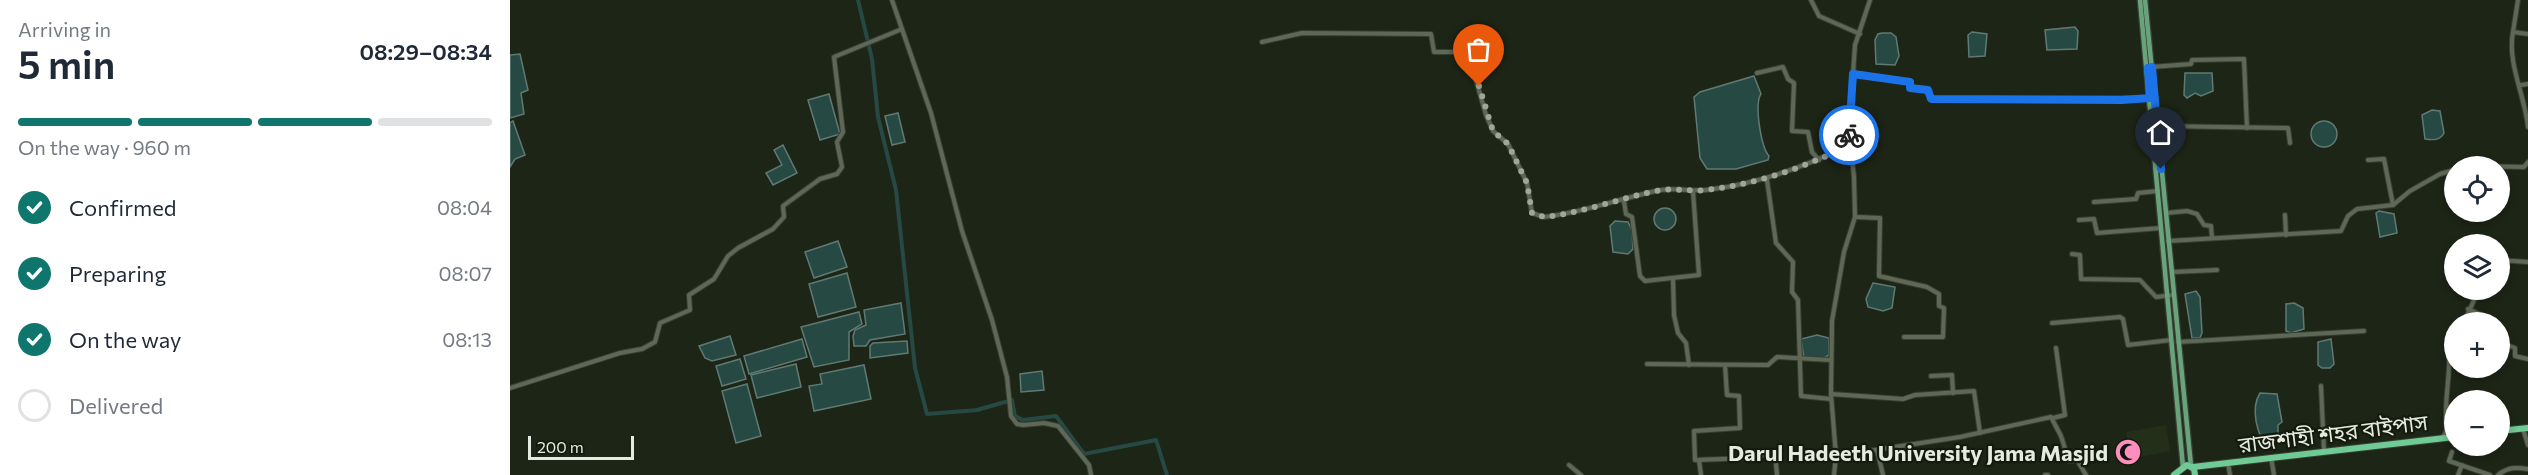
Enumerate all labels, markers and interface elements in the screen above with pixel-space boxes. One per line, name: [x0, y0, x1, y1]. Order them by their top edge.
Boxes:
text: Arriving in: [18, 17, 111, 41]
pin: [1453, 24, 1504, 86]
icon: bag: [1462, 33, 1495, 66]
text: 08:29–08:34: [359, 38, 492, 65]
text: 5 min: [18, 39, 115, 87]
courier: [1819, 105, 1879, 165]
pin: [2135, 107, 2186, 169]
icon: home: [2144, 116, 2177, 149]
icon: bike: [1833, 119, 1866, 152]
text: On the way · 960 m: [18, 135, 191, 159]
map controls: [2444, 156, 2510, 456]
button: locate: [2444, 156, 2510, 222]
icon: check: [18, 191, 51, 224]
text: Confirmed: [69, 194, 176, 221]
text: 08:04: [437, 195, 492, 219]
button: layers: [2444, 234, 2510, 300]
icon: check: [18, 257, 51, 290]
text: Preparing: [69, 260, 166, 287]
text: 08:07: [439, 261, 492, 285]
button: +: [2444, 312, 2510, 378]
icon: check: [18, 323, 51, 356]
text: On the way: [69, 326, 181, 353]
text: 08:13: [442, 327, 492, 351]
button: −: [2444, 390, 2510, 456]
text: Delivered: [69, 392, 163, 419]
street label: রাজশাহী শহর বাইপাস: [2236, 408, 2430, 458]
scale bar: [528, 433, 634, 460]
text: 200 m: [537, 437, 584, 456]
mosque icon: Darul Hadeeth University Jama Masjid: [2113, 437, 2143, 467]
place label: Darul Hadeeth University Jama Masjid: [1728, 439, 2108, 466]

